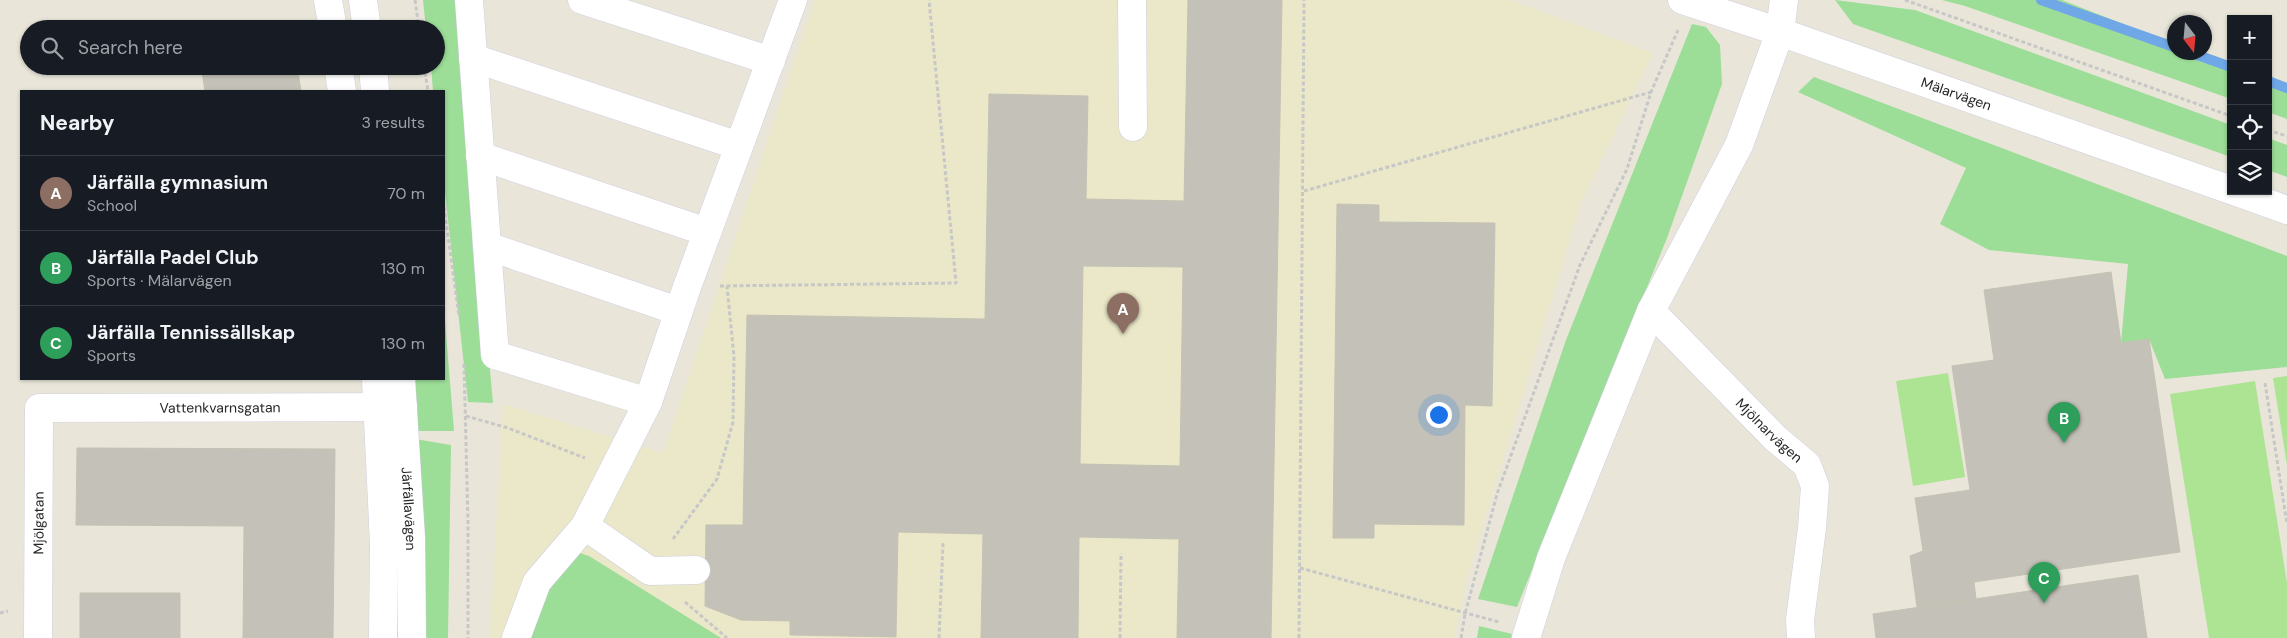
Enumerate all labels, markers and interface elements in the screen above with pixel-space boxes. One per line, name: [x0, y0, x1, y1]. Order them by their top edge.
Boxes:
north arrow: [2167, 15, 2212, 60]
map controls: [2227, 15, 2272, 195]
button: +: [2227, 15, 2272, 60]
search box: [20, 20, 445, 75]
icon: search: [38, 34, 66, 62]
text: Search here: [78, 35, 183, 60]
button: −: [2227, 60, 2272, 105]
street label: Mälarvägen: [1919, 73, 1994, 114]
button: locate: [2227, 105, 2272, 150]
text: Nearby: [40, 109, 114, 137]
text: 3 results: [362, 112, 425, 133]
button: layers: [2227, 150, 2272, 195]
text: Järfälla gymnasium: [87, 170, 268, 195]
text: A: [50, 183, 62, 204]
text: 70 m: [387, 183, 425, 204]
text: School: [87, 195, 137, 216]
text: Järfälla Padel Club: [87, 245, 259, 270]
text: B: [51, 258, 61, 279]
text: 130 m: [381, 258, 425, 279]
text: Sports · Mälarvägen: [87, 270, 232, 291]
pin: A: [1107, 293, 1139, 334]
text: Järfälla Tennissällskap: [87, 320, 295, 345]
text: C: [50, 333, 62, 354]
text: 130 m: [381, 333, 425, 354]
text: Sports: [87, 345, 136, 366]
street label: Mjölnarvägen: [1732, 394, 1806, 466]
street label: Vattenkvarnsgatan: [159, 398, 281, 417]
your location: [1426, 402, 1452, 428]
pin: B: [2048, 402, 2080, 443]
street label: Järfällavägen: [398, 466, 420, 551]
street label: Mjölgatan: [29, 491, 48, 555]
pin: C: [2028, 562, 2060, 603]

